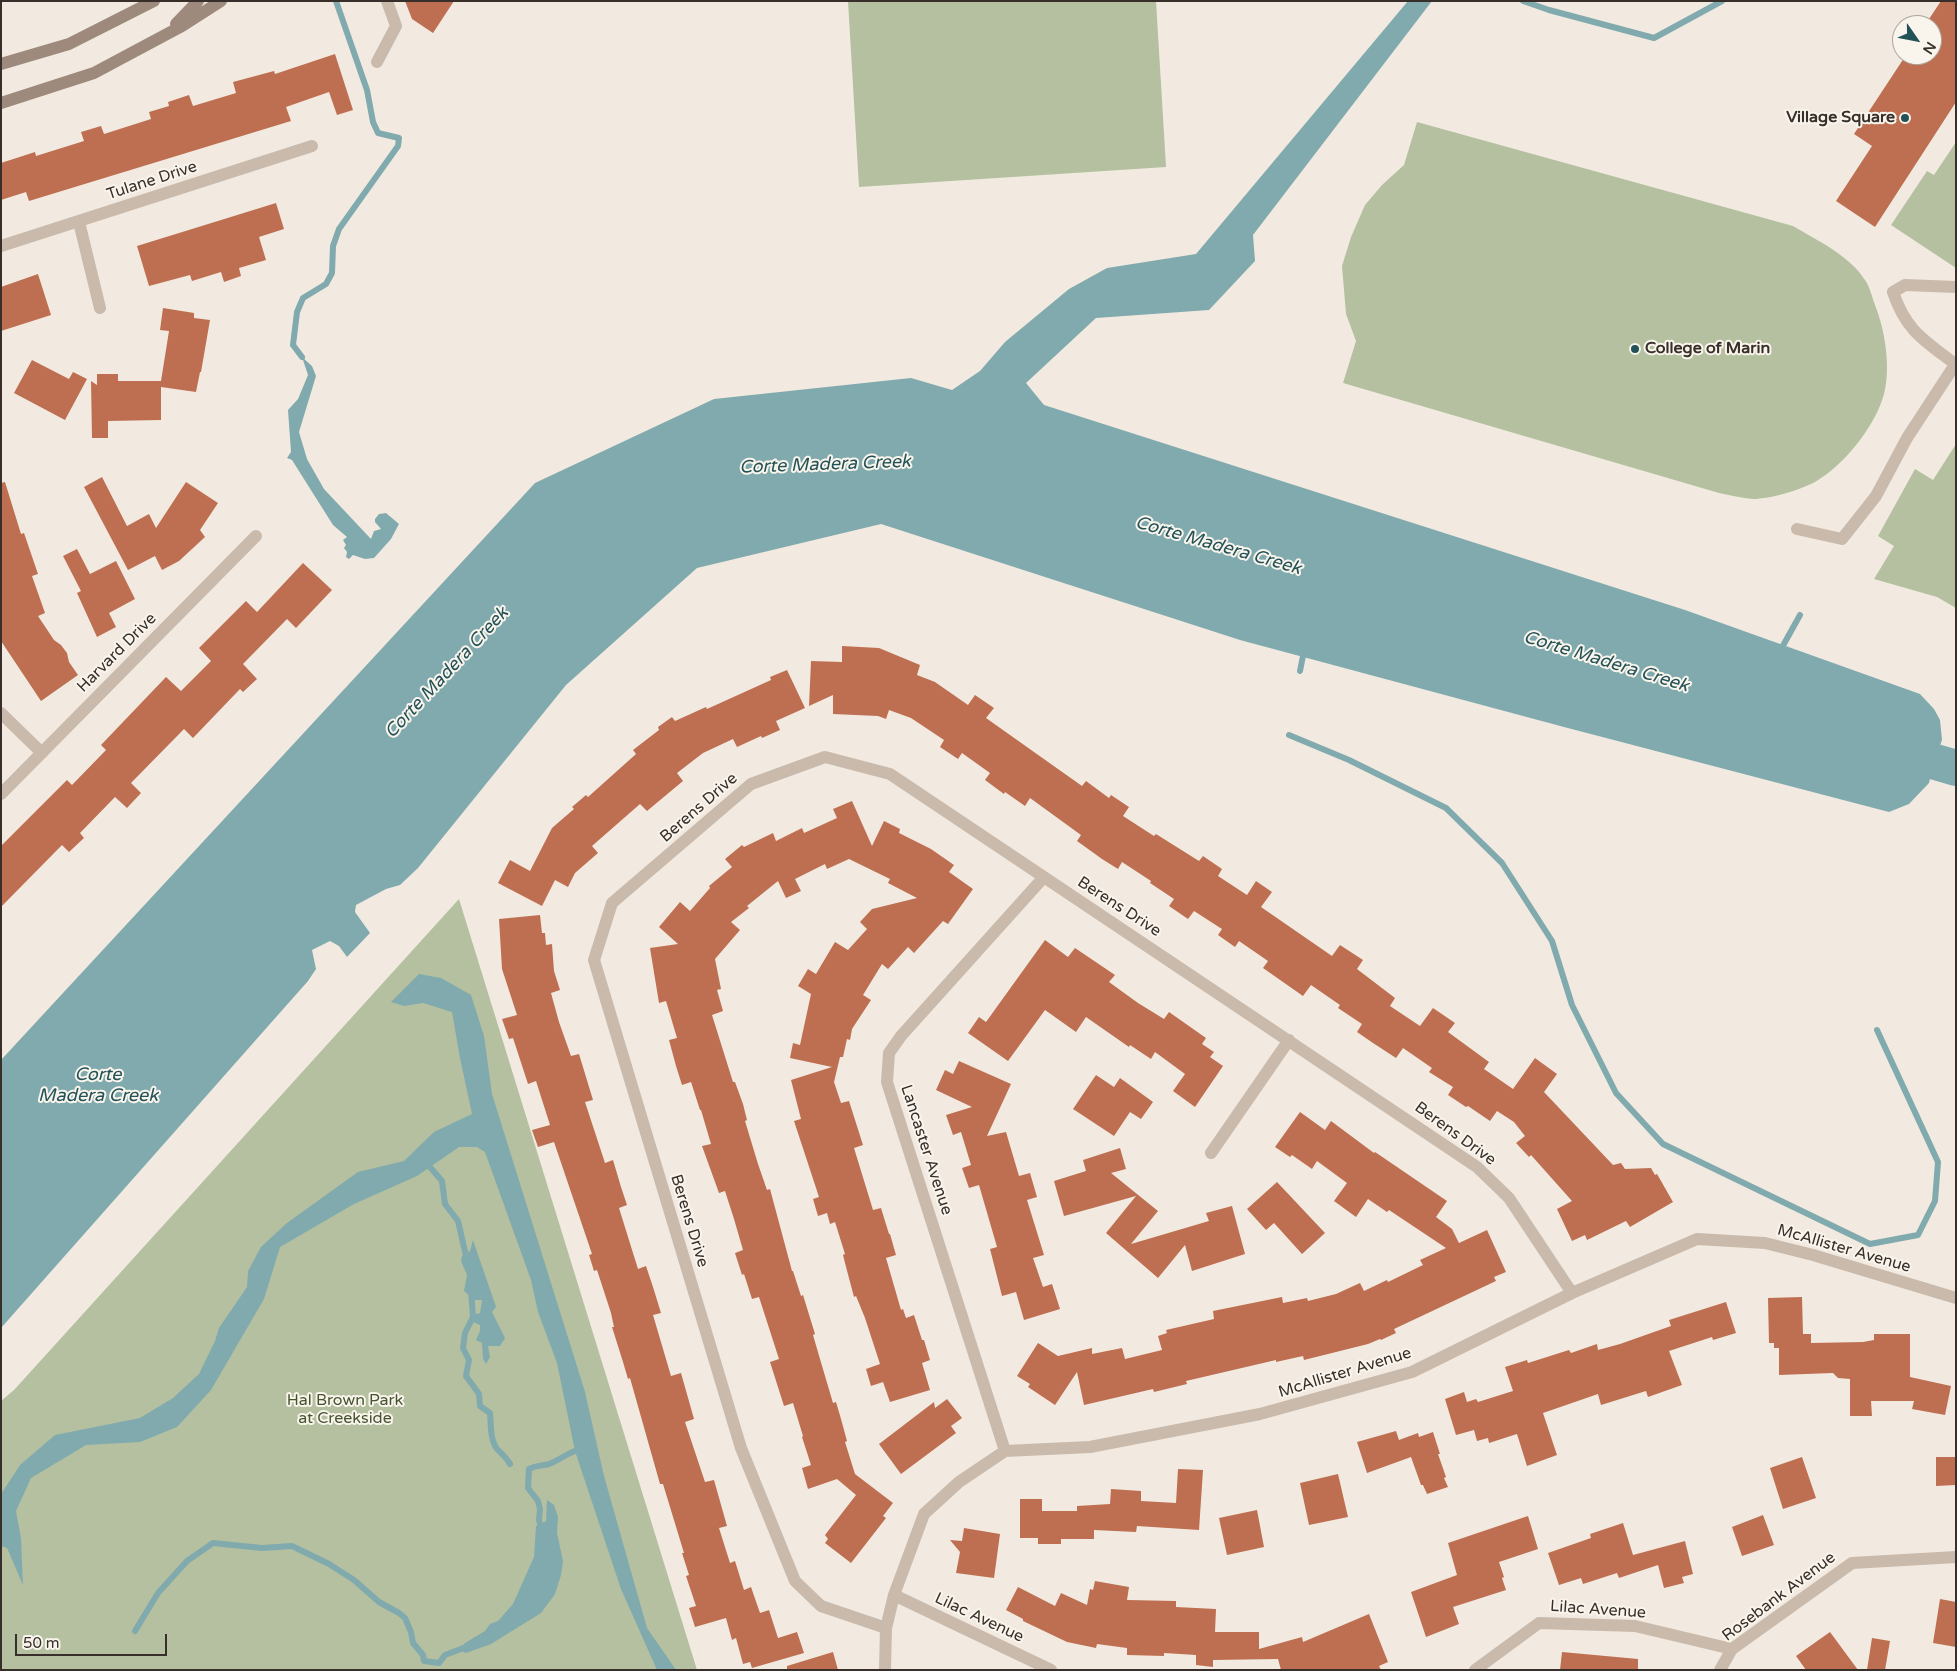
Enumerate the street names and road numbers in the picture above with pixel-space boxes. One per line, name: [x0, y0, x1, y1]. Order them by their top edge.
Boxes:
street label: Tulane Drive: [104, 157, 200, 205]
street label: Harvard Drive: [73, 609, 161, 697]
street label: Berens Drive: [656, 769, 742, 847]
street label: Berens Drive: [1074, 873, 1164, 941]
street label: Lancaster Avenue: [896, 1083, 956, 1217]
street label: Berens Drive: [1411, 1098, 1499, 1170]
street label: Berens Drive: [666, 1172, 712, 1270]
street label: McAllister Avenue: [1775, 1221, 1913, 1277]
street label: McAllister Avenue: [1276, 1344, 1414, 1402]
street label: Rosebank Avenue: [1719, 1548, 1839, 1646]
street label: Lilac Avenue: [931, 1589, 1027, 1647]
street label: Lilac Avenue: [1549, 1597, 1647, 1623]

